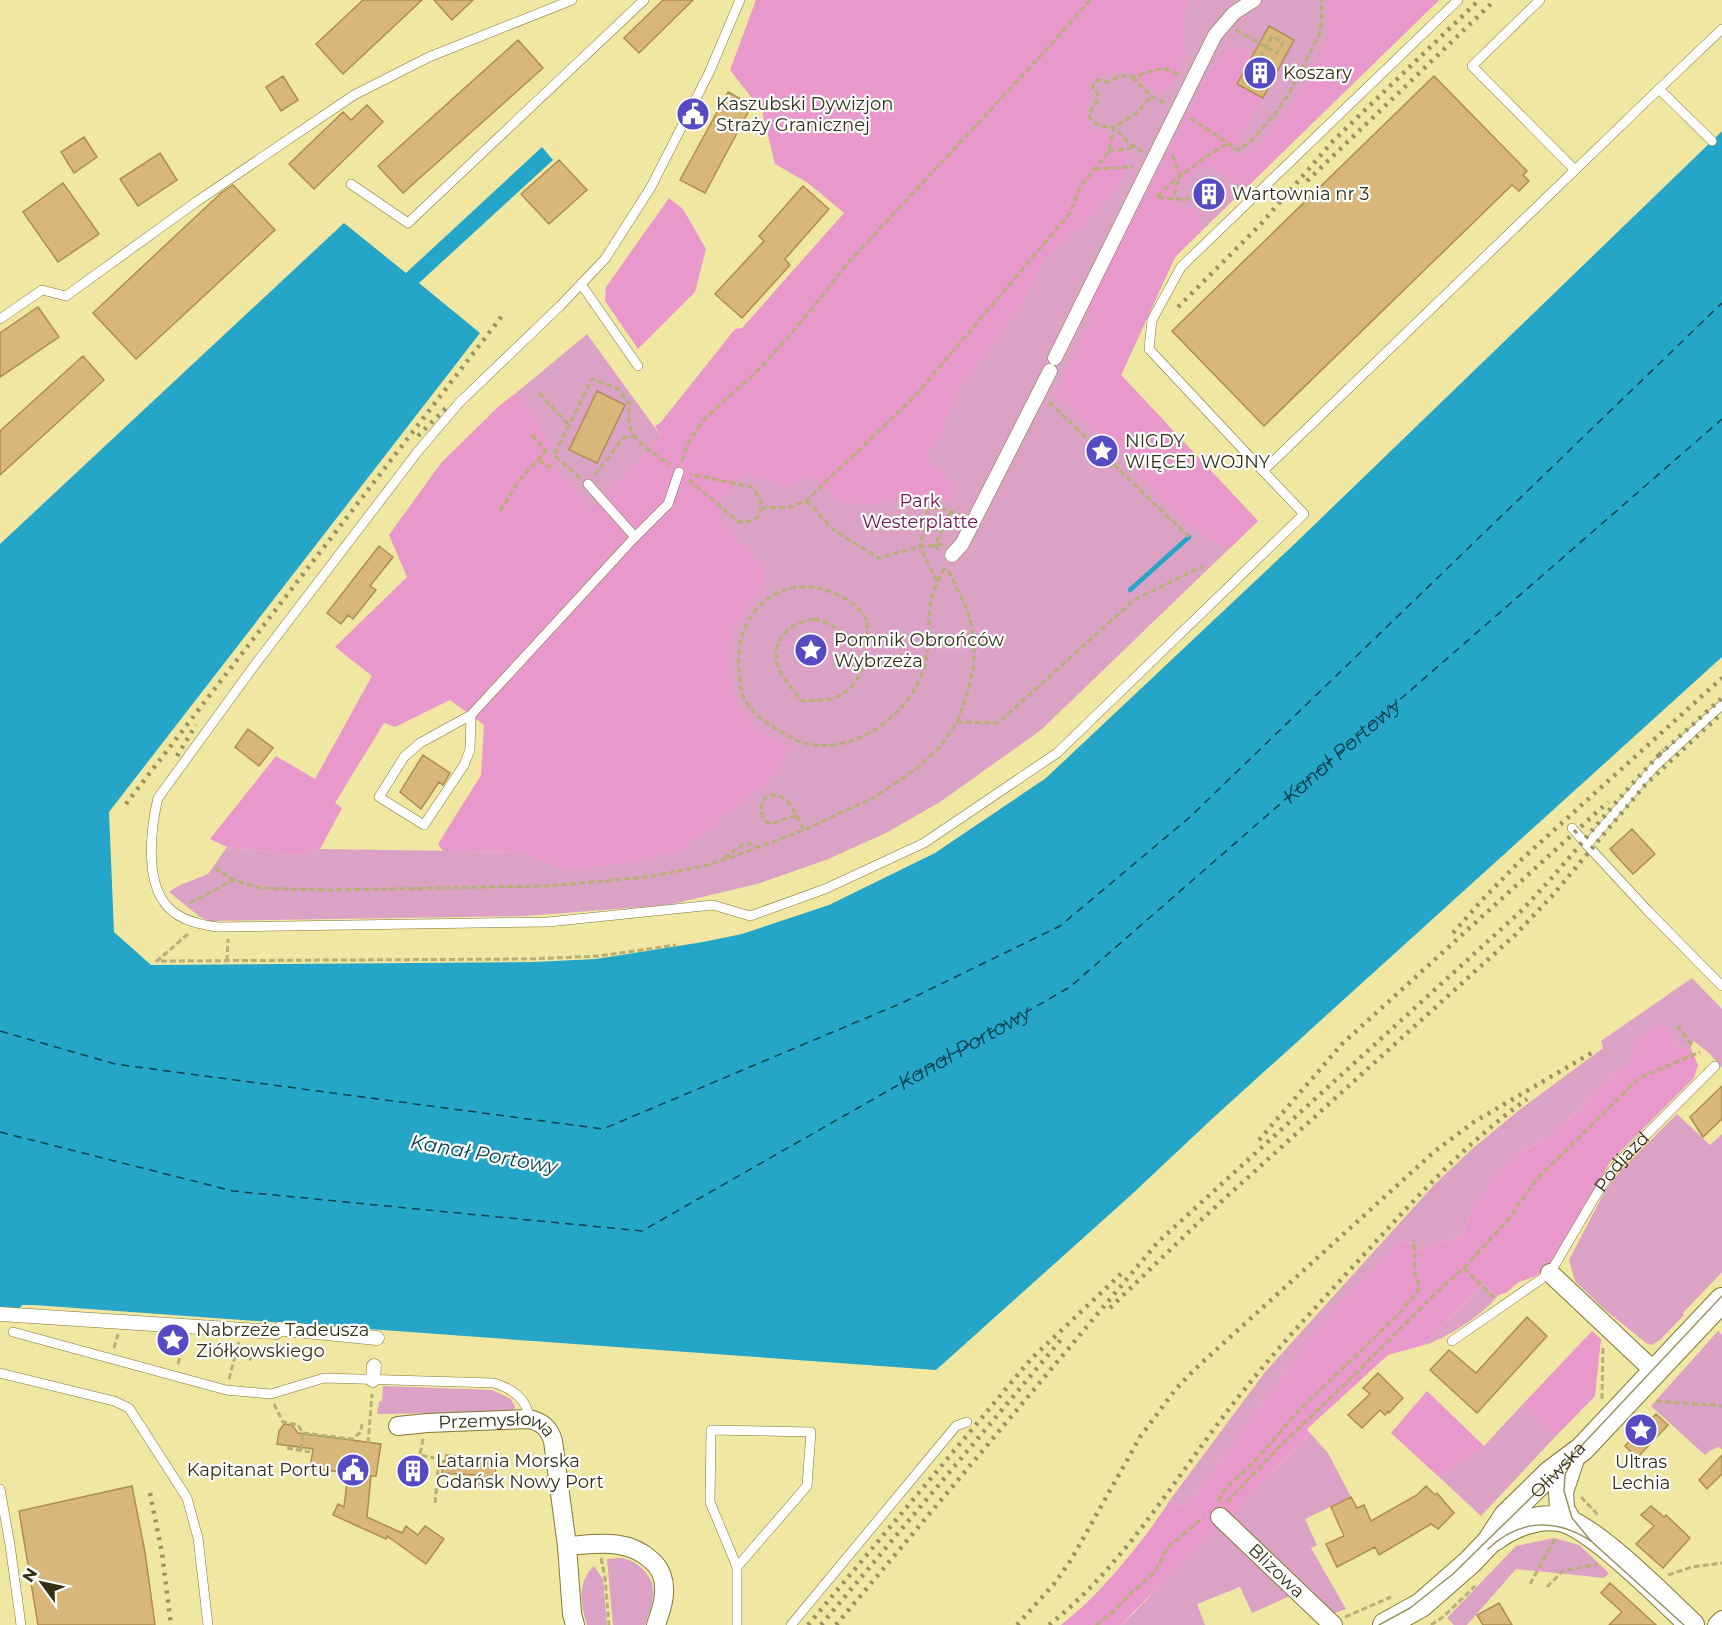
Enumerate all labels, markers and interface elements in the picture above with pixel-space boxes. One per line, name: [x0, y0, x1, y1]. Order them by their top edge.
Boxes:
building icon: Koszary: [1242, 55, 1278, 91]
place label: Koszary: [1283, 62, 1352, 84]
place label: Kaszubski Dywizjon Straży Granicznej: [716, 93, 893, 136]
public building icon: Kaszubski Dywizjon Straży Granicznej: [675, 96, 711, 132]
building icon: Wartownia nr 3: [1191, 176, 1227, 212]
place label: Wartownia nr 3: [1232, 183, 1370, 205]
place label: NIGDY WIĘCEJ WOJNY: [1125, 430, 1271, 473]
place icon: NIGDY WIĘCEJ WOJNY: [1084, 433, 1120, 469]
park label: Park Westerplatte: [862, 490, 978, 533]
place label: Pomnik Obrońców Wybrzeża: [834, 629, 1004, 672]
place icon: Pomnik Obrońców Wybrzeża: [793, 632, 829, 668]
water label: Kanał Portowy: [1277, 692, 1406, 808]
water label: Kanał Portowy: [893, 1000, 1036, 1095]
street label: Podjazd: [1590, 1127, 1654, 1196]
water label: Kanał Portowy: [409, 1129, 561, 1179]
place label: Nabrzeże Tadeusza Ziółkowskiego: [196, 1319, 369, 1362]
place icon: Nabrzeże Tadeusza Ziółkowskiego: [155, 1322, 191, 1358]
street label: Przemysłowa: [438, 1408, 560, 1441]
place icon: Ultras Lechia: [1623, 1412, 1659, 1448]
street label: Oliwska: [1526, 1437, 1591, 1503]
place label: Latarnia Morska Gdańsk Nowy Port: [436, 1450, 604, 1493]
place label: Ultras Lechia: [1612, 1451, 1670, 1494]
public building icon: Kapitanat Portu: [335, 1452, 371, 1488]
building icon: Latarnia Morska Gdańsk Nowy Port: [395, 1453, 431, 1489]
place label: Kapitanat Portu: [187, 1459, 330, 1481]
street label: Blizowa: [1244, 1539, 1309, 1603]
north arrow: [12, 1553, 72, 1613]
text: N: [18, 1565, 41, 1586]

